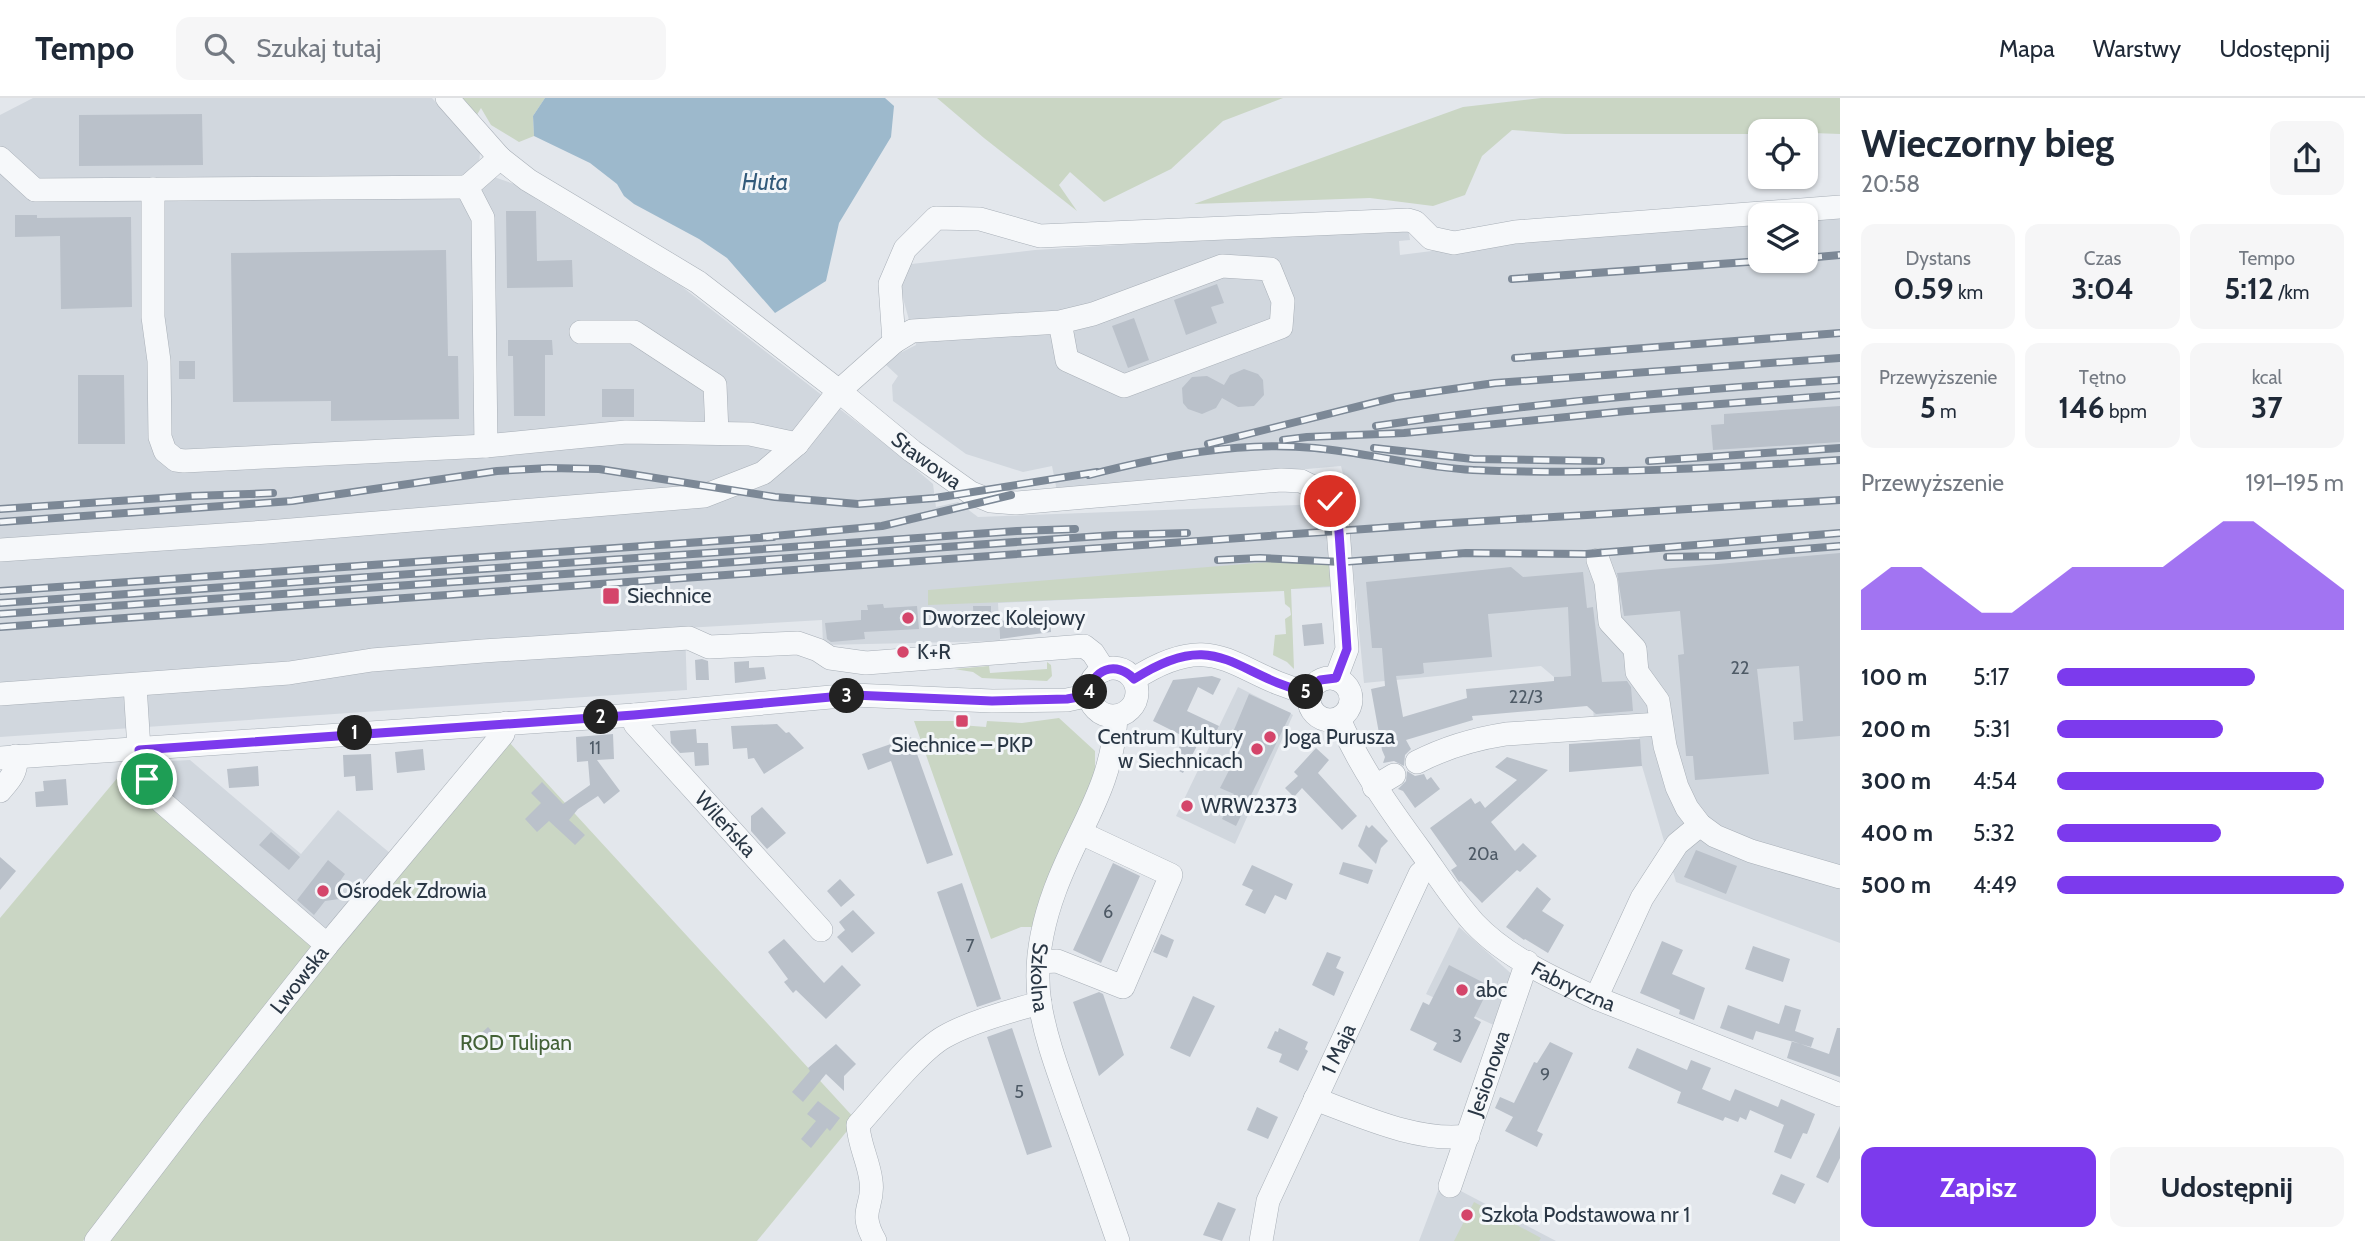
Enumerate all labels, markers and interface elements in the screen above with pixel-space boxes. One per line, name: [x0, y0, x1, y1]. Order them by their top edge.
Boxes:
search box: [176, 17, 666, 80]
text: Tempo: [35, 28, 134, 68]
icon: search: [200, 29, 238, 67]
text: Szukaj tutaj: [256, 32, 381, 64]
text: Mapa: [1999, 34, 2055, 63]
text: Warstwy: [2093, 34, 2181, 63]
text: Udostępnij: [2219, 34, 2330, 63]
map controls: [1748, 119, 1818, 273]
button: locate: [1748, 119, 1818, 189]
text: Wieczorny bieg: [1861, 120, 2114, 167]
button: share: [2270, 121, 2344, 195]
water label: Huta: [742, 168, 788, 196]
text: 20:58: [1861, 170, 1920, 198]
button: layers: [1748, 203, 1818, 273]
text: Dystans: [1906, 247, 1971, 270]
text: Czas: [2084, 247, 2121, 270]
text: Tempo: [2239, 247, 2295, 270]
text: 0.59: [1893, 270, 1954, 307]
text: 3:04: [2071, 270, 2134, 307]
text: 5:12: [2224, 270, 2274, 307]
text: km: [1954, 281, 1983, 304]
text: /km: [2274, 281, 2309, 304]
text: Przewyższenie: [1879, 366, 1997, 389]
text: Tętno: [2079, 366, 2126, 389]
text: kcal: [2252, 366, 2282, 389]
text: 5: [1920, 389, 1936, 426]
text: 146: [2058, 389, 2105, 426]
text: 37: [2251, 389, 2283, 426]
text: m: [1936, 400, 1957, 423]
text: bpm: [2105, 400, 2147, 423]
street label: Stawowa: [887, 426, 967, 494]
text: Przewyższenie: [1861, 469, 2004, 497]
text: 191–195 m: [2245, 469, 2344, 497]
pin: [1300, 471, 1360, 531]
icon: check: [1311, 482, 1349, 520]
place label: Siechnice: [627, 583, 712, 608]
marker: Siechnice: [601, 586, 621, 606]
place label: Dworzec Kolejowy: [922, 605, 1086, 631]
marker: Dworzec Kolejowy: [900, 610, 916, 626]
place label: K+R: [917, 639, 951, 664]
marker: K+R: [895, 644, 911, 660]
house number: 22: [1731, 657, 1749, 679]
text: 100 m: [1861, 663, 1927, 691]
text: 5:17: [1973, 663, 2009, 691]
pin: 4: [1072, 674, 1108, 710]
pin: 5: [1288, 674, 1324, 710]
pin: 3: [830, 678, 864, 714]
text: 4: [1084, 680, 1095, 703]
text: 5: [1300, 680, 1311, 703]
text: 3: [841, 684, 852, 707]
house number: 22/3: [1509, 686, 1543, 708]
pin: 2: [584, 700, 618, 734]
text: 2: [595, 705, 606, 728]
marker: Siechnice – PKP: [954, 713, 970, 729]
text: 200 m: [1861, 715, 1931, 743]
text: 5:31: [1973, 715, 2010, 743]
pin: 1: [338, 716, 372, 750]
text: 1: [351, 721, 358, 744]
place label: Centrum Kultury w Siechnicach: [1098, 724, 1243, 773]
place label: Joga Purusza: [1283, 724, 1395, 749]
marker: Joga Purusza: [1262, 729, 1278, 745]
place label: Siechnice – PKP: [891, 732, 1033, 757]
house number: 11: [589, 737, 601, 759]
marker: Centrum Kultury w Siechnicach: [1249, 741, 1265, 757]
pin: [117, 749, 177, 809]
icon: arrive: [128, 760, 166, 798]
text: 300 m: [1861, 767, 1931, 795]
text: 4:54: [1973, 767, 2017, 795]
street label: Wileńska: [690, 786, 762, 862]
place label: WRW2373: [1201, 793, 1298, 818]
marker: WRW2373: [1179, 798, 1195, 814]
text: 400 m: [1861, 819, 1933, 847]
text: 5:32: [1973, 819, 2015, 847]
house number: 20a: [1468, 843, 1499, 865]
text: 500 m: [1861, 871, 1931, 899]
text: 4:49: [1973, 871, 2017, 899]
place label: Ośrodek Zdrowia: [337, 878, 486, 903]
marker: Ośrodek Zdrowia: [315, 883, 331, 899]
house number: 6: [1103, 901, 1113, 923]
house number: 7: [965, 935, 975, 957]
street label: Lwowska: [265, 941, 333, 1019]
street label: Szkolna: [1026, 941, 1054, 1014]
street label: Fabryczna: [1527, 956, 1619, 1016]
place label: abc: [1476, 977, 1507, 1002]
marker: abc: [1454, 982, 1470, 998]
street label: 1 Maja: [1316, 1020, 1361, 1078]
house number: 3: [1452, 1025, 1462, 1047]
street label: Jesionowa: [1462, 1027, 1514, 1120]
park label: ROD Tulipan: [460, 1030, 572, 1055]
house number: 9: [1540, 1064, 1550, 1086]
house number: 5: [1014, 1081, 1024, 1103]
button: Zapisz: [1861, 1147, 2096, 1227]
button: Udostępnij: [2110, 1147, 2344, 1227]
place label: Szkoła Podstawowa nr 1: [1481, 1202, 1690, 1227]
marker: Szkoła Podstawowa nr 1: [1459, 1207, 1475, 1223]

